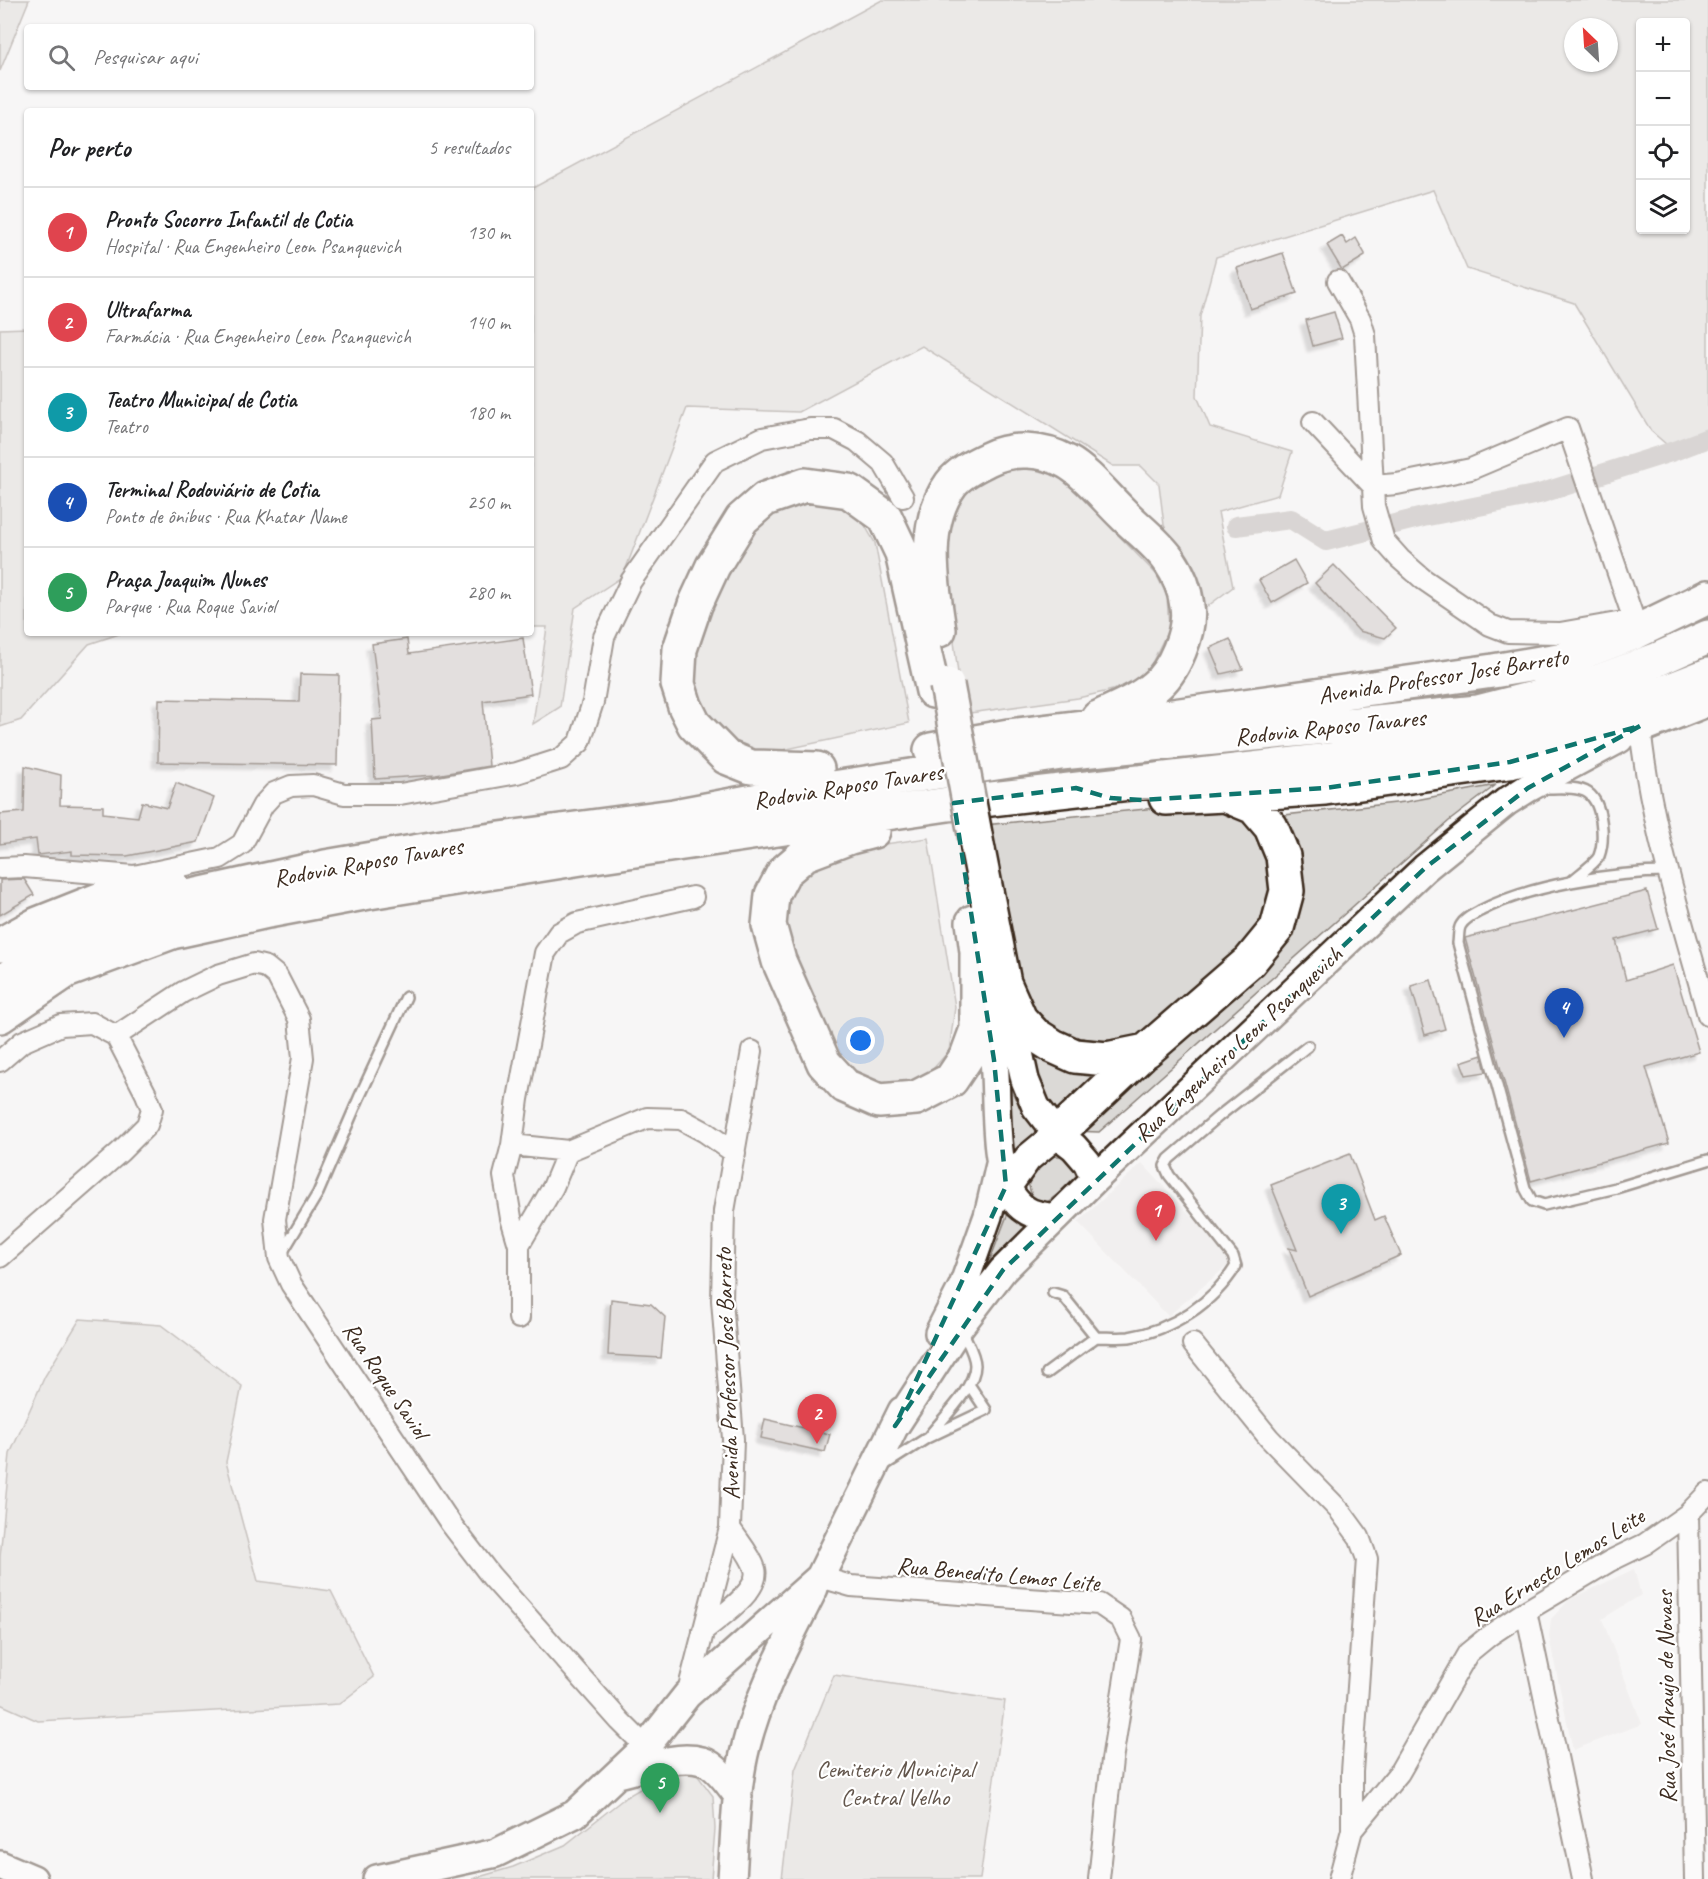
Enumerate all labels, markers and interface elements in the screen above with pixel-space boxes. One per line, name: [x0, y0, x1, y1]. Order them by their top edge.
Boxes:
north arrow: [1564, 18, 1618, 72]
map controls: [1636, 18, 1690, 234]
button: +: [1636, 18, 1690, 72]
search box: [24, 24, 534, 90]
icon: search: [45, 41, 78, 74]
text: Pesquisar aqui: [93, 43, 198, 71]
button: −: [1636, 72, 1690, 126]
button: locate: [1636, 126, 1690, 180]
text: Por perto: [48, 131, 130, 164]
text: 5 resultados: [428, 135, 510, 160]
button: layers: [1636, 180, 1690, 234]
text: Pronto Socorro Infantil de Cotia: [105, 206, 352, 234]
text: 1: [63, 220, 72, 245]
text: 130 m: [467, 220, 510, 245]
text: Hospital · Rua Engenheiro Leon Psanquevich: [105, 234, 401, 259]
text: Ultrafarma: [105, 296, 190, 324]
text: 2: [63, 310, 72, 335]
text: 140 m: [467, 310, 510, 335]
text: Farmácia · Rua Engenheiro Leon Psanquevich: [105, 324, 411, 349]
text: Teatro Municipal de Cotia: [105, 386, 297, 414]
text: 3: [63, 400, 72, 425]
text: 180 m: [467, 400, 510, 425]
text: Teatro: [105, 414, 148, 439]
text: Terminal Rodoviário de Cotia: [105, 476, 319, 504]
text: 4: [63, 490, 72, 515]
text: 250 m: [467, 490, 510, 515]
text: Ponto de ônibus · Rua Khatar Name: [105, 504, 346, 529]
text: Praça Joaquim Nunes: [105, 566, 266, 594]
text: 5: [63, 580, 72, 605]
text: 280 m: [467, 580, 510, 605]
text: Parque · Rua Roque Saviol: [105, 594, 276, 619]
street label: Avenida Professor José Barreto: [1316, 641, 1571, 711]
street label: Rodovia Raposo Tavares: [1233, 702, 1429, 752]
street label: Rodovia Raposo Tavares: [751, 756, 948, 816]
street label: Rodovia Raposo Tavares: [271, 830, 467, 893]
street label: Rua Engenheiro Leon Psanquevich: [1128, 939, 1349, 1148]
pin: 4: [1544, 988, 1584, 1038]
your location: [846, 1026, 875, 1055]
pin: 3: [1322, 1184, 1360, 1234]
pin: 1: [1136, 1192, 1176, 1241]
street label: Avenida Professor José Barreto: [708, 1246, 746, 1501]
street label: Rua Roque Saviol: [336, 1316, 438, 1447]
pin: 2: [798, 1394, 836, 1444]
street label: Rua Ernesto Lemos Leite: [1464, 1500, 1652, 1633]
street label: Rua Benedito Lemos Leite: [895, 1550, 1103, 1598]
street label: Rua José Araujo de Novaes: [1649, 1589, 1683, 1804]
park label: Cemiterio Municipal Central Velho: [816, 1754, 978, 1812]
pin: 5: [640, 1764, 680, 1813]

